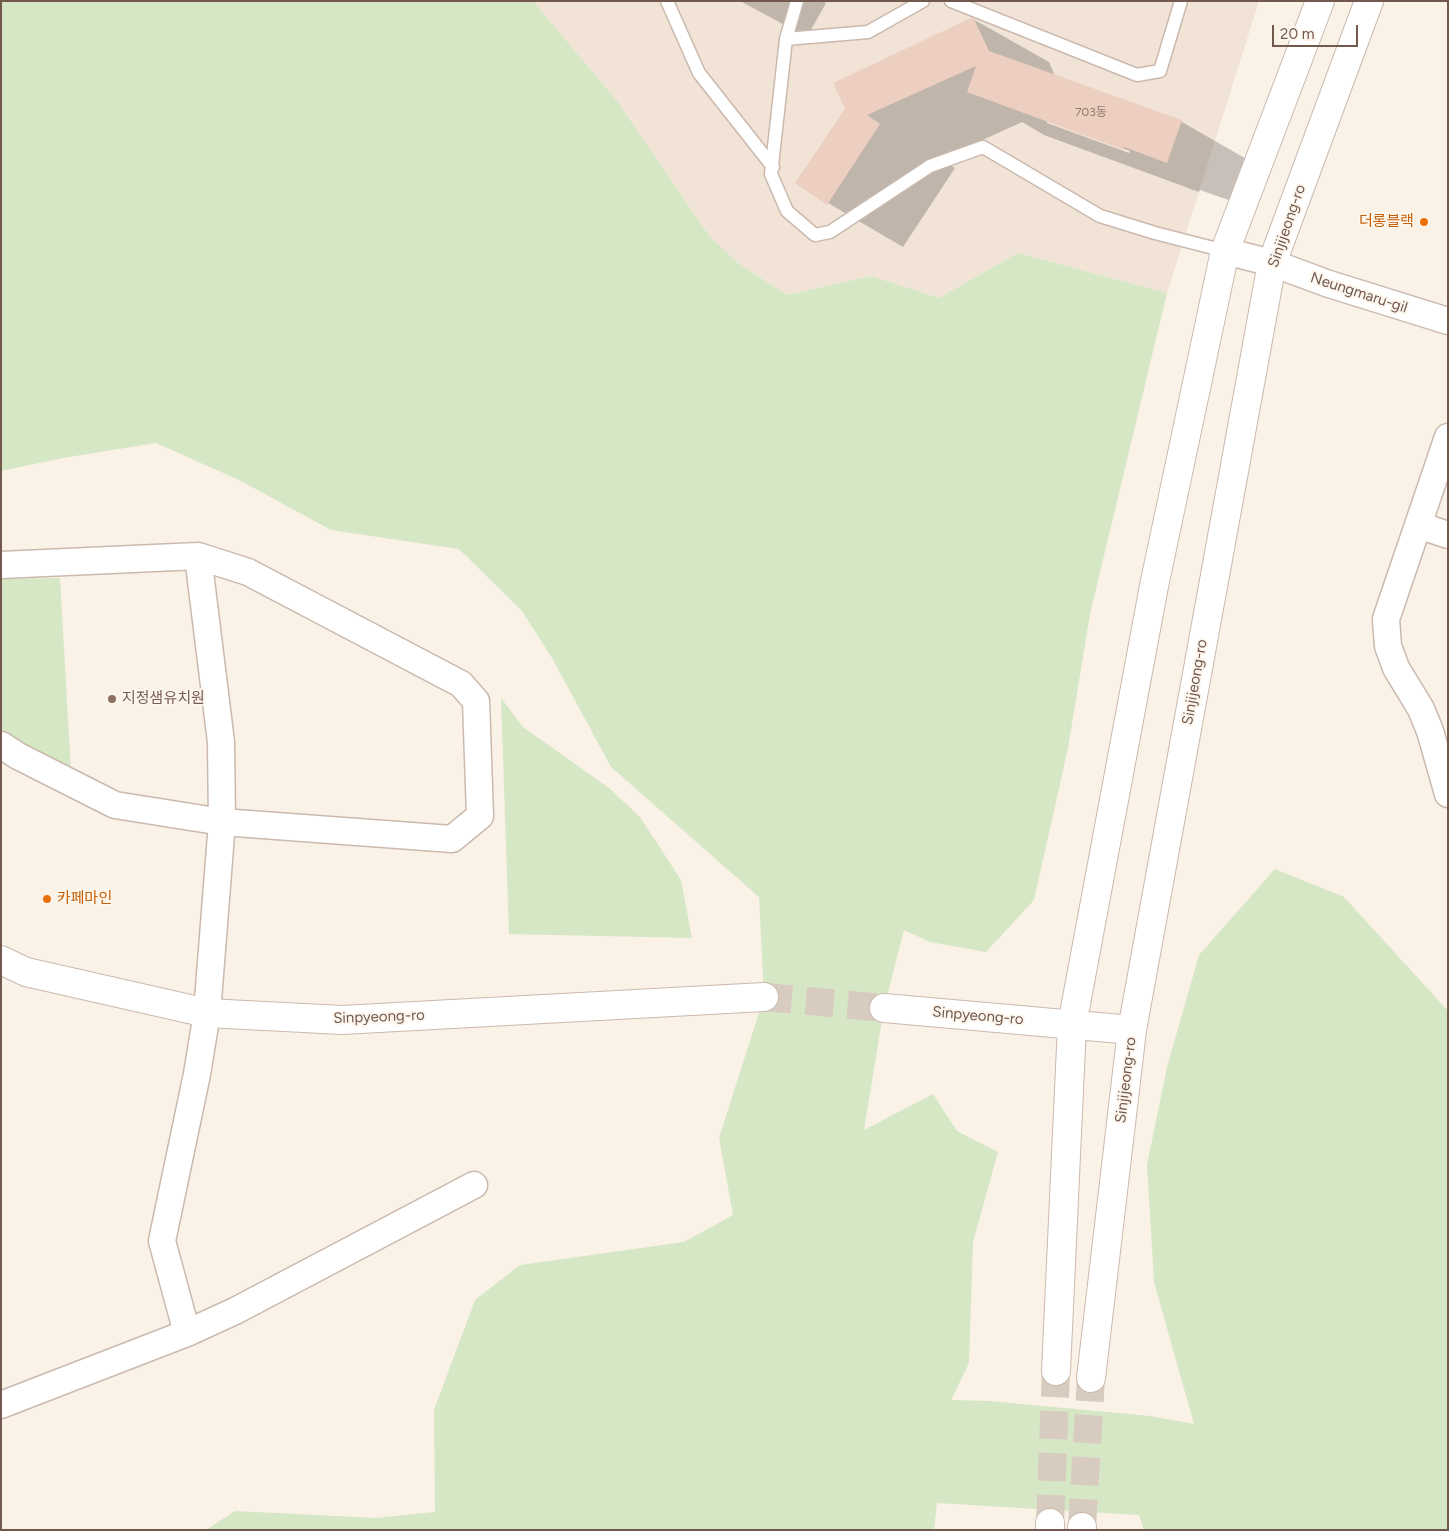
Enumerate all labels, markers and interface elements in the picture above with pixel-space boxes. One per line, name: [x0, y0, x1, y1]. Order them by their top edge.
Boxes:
scale bar: [1274, 15, 1360, 47]
text: 20 m: [1280, 25, 1314, 43]
house number: 703동: [1075, 105, 1107, 119]
street label: Sinjijeong-ro: [1264, 182, 1310, 270]
place label: 더롱블랙: [1359, 213, 1414, 231]
marker: 더롱블랙: [1418, 216, 1430, 228]
street label: Neungmaru-gil: [1308, 269, 1410, 317]
street label: Sinjijeong-ro: [1179, 638, 1211, 726]
place label: 지정샘유치원: [122, 690, 205, 708]
marker: 지정샘유치원: [106, 693, 118, 705]
place label: 카페마인: [57, 890, 112, 908]
marker: 카페마인: [41, 893, 53, 905]
street label: Sinpyeong-ro: [932, 1003, 1024, 1029]
street label: Sinpyeong-ro: [333, 1006, 425, 1028]
street label: Sinjijeong-ro: [1112, 1036, 1140, 1124]

